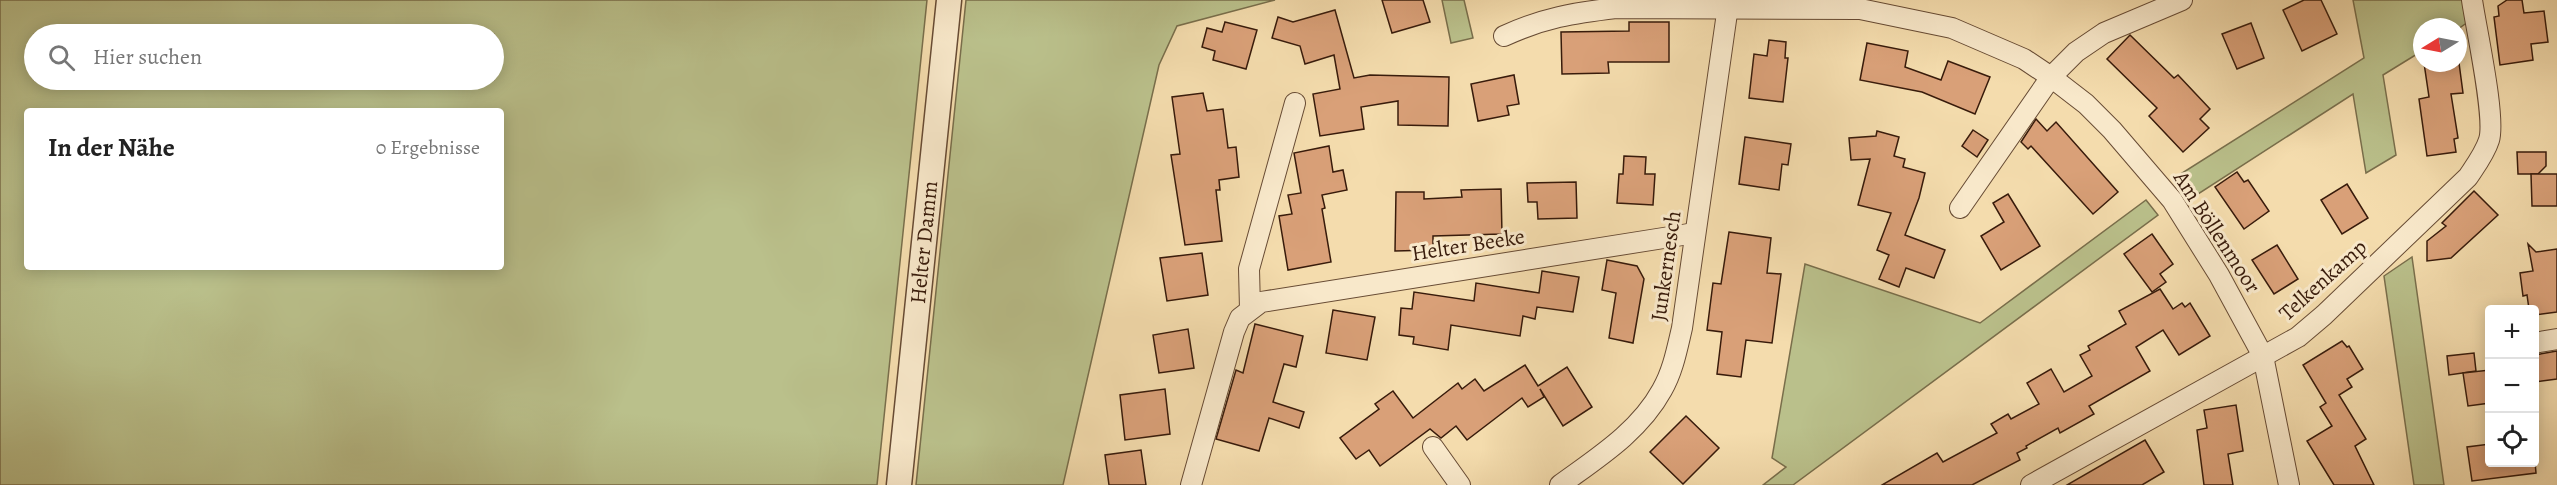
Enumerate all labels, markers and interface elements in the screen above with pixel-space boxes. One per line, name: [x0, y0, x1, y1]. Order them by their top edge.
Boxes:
north arrow: [2413, 18, 2467, 72]
search box: [24, 24, 504, 90]
icon: search: [45, 41, 78, 74]
text: Hier suchen: [93, 42, 202, 72]
text: In der Nähe: [48, 130, 175, 165]
text: 0 Ergebnisse: [376, 134, 480, 161]
street label: Am Böllenmoor: [2166, 164, 2268, 299]
street label: Helter Damm: [903, 179, 945, 305]
street label: Junkernesch: [1643, 209, 1689, 323]
street label: Helter Beeke: [1409, 221, 1527, 269]
street label: Telkenkamp: [2272, 232, 2374, 328]
map controls: [2485, 305, 2539, 467]
button: +: [2485, 305, 2539, 359]
button: −: [2485, 359, 2539, 413]
button: locate: [2485, 413, 2539, 467]

